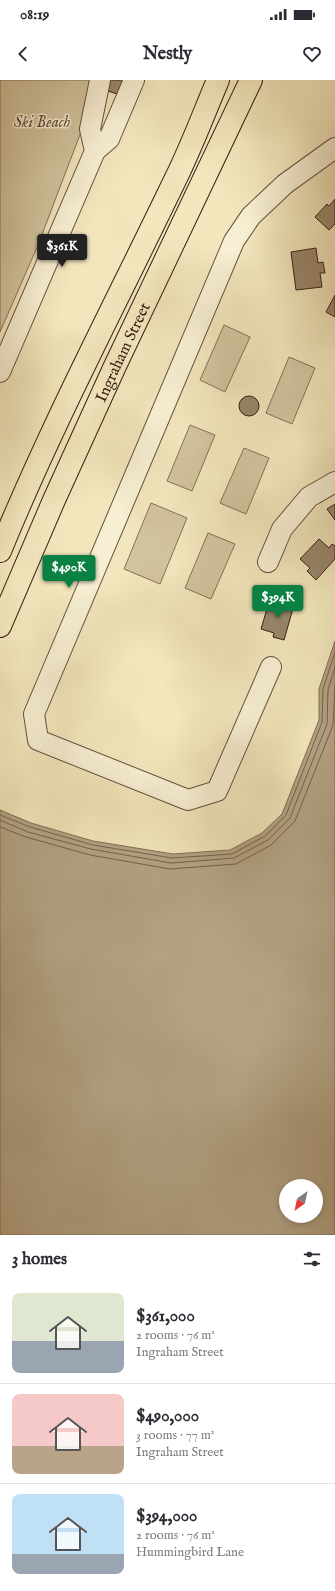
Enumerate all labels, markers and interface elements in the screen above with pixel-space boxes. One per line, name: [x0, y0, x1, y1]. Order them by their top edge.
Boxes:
text: 08:19: [20, 5, 49, 24]
icon: back: [12, 43, 34, 65]
text: Nestly: [143, 43, 192, 66]
icon: heart: [301, 43, 323, 65]
park label: Ski Beach: [14, 113, 71, 133]
pin: $361K: [34, 234, 90, 268]
text: $361K: [46, 238, 78, 255]
street label: Ingraham Street: [92, 299, 156, 406]
pin: $490K: [41, 555, 97, 589]
text: $490K: [51, 559, 87, 576]
pin: $394K: [250, 585, 306, 619]
text: $394K: [261, 589, 295, 606]
north arrow: [279, 1179, 323, 1223]
map controls: [279, 1179, 323, 1223]
icon: filters: [301, 1248, 323, 1270]
text: 3 homes: [12, 1249, 67, 1270]
text: $361,000: [136, 1306, 195, 1327]
icon: home: [44, 1309, 92, 1357]
text: 2 rooms · 76 m²: [136, 1327, 215, 1344]
text: Ingraham Street: [136, 1344, 224, 1361]
text: $490,000: [136, 1406, 199, 1427]
icon: home: [44, 1410, 92, 1458]
text: 3 rooms · 77 m²: [136, 1427, 214, 1444]
text: Ingraham Street: [136, 1444, 224, 1461]
text: $394,000: [136, 1506, 197, 1527]
icon: home: [44, 1510, 92, 1558]
text: 2 rooms · 76 m²: [136, 1527, 215, 1544]
text: Hummingbird Lane: [136, 1544, 244, 1561]

